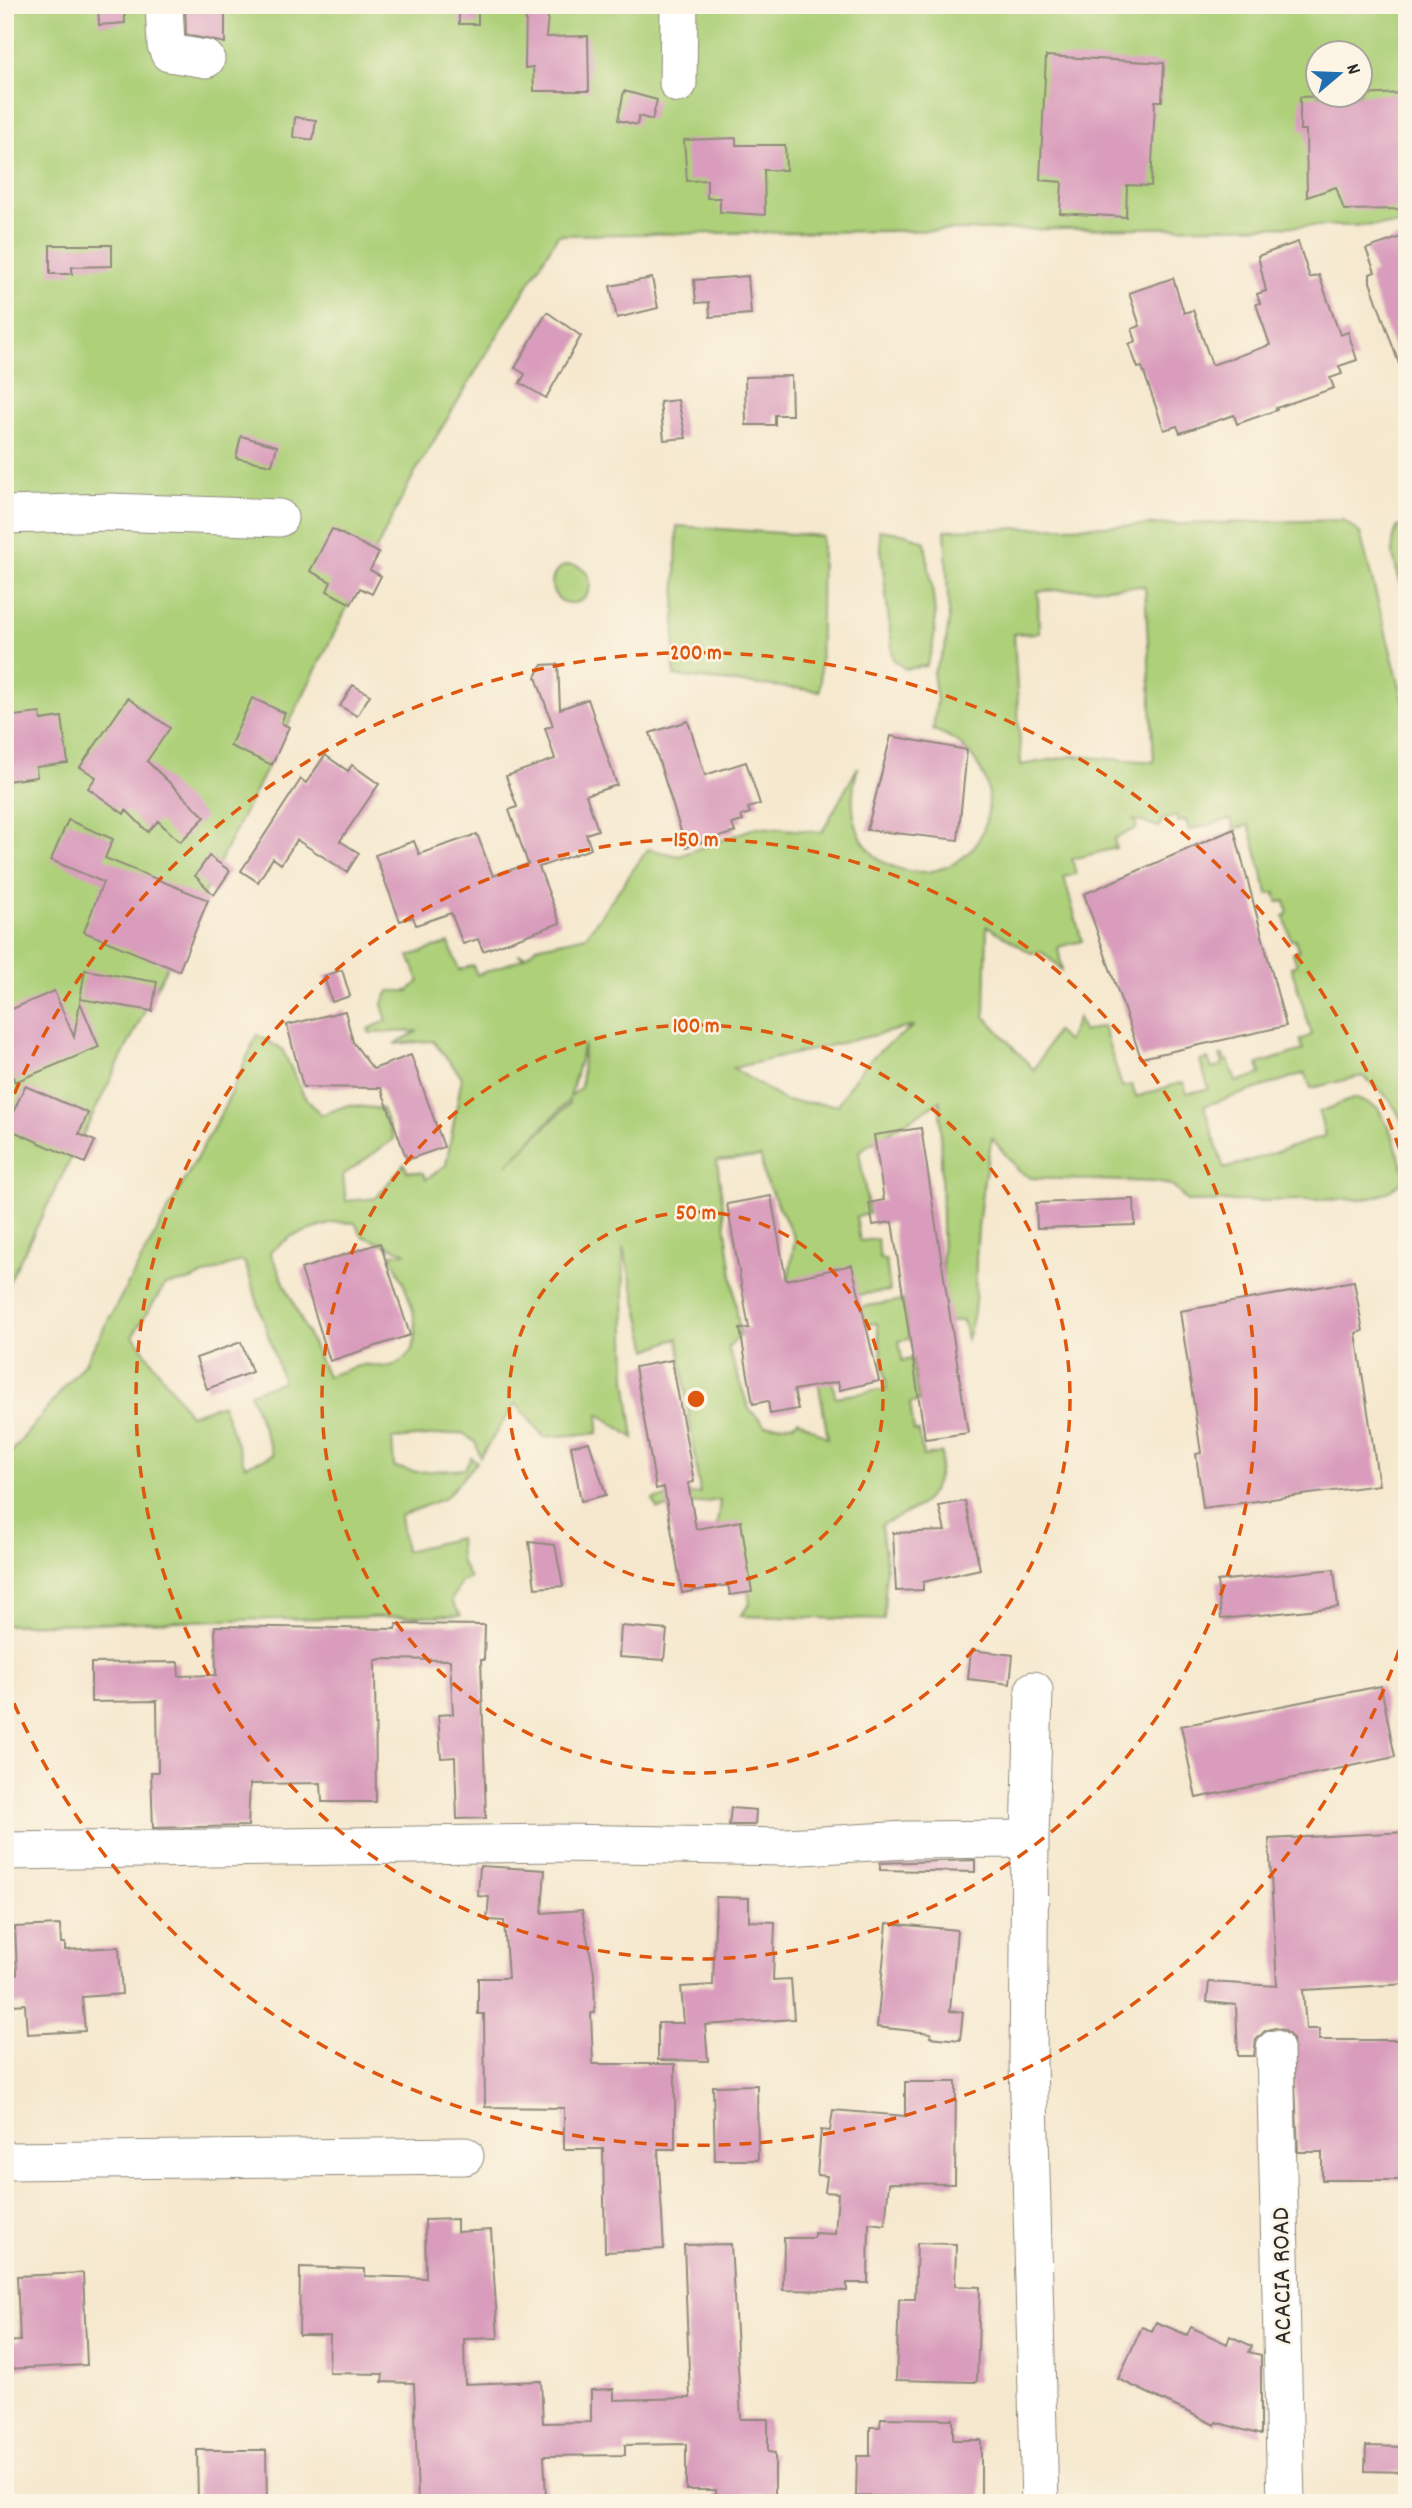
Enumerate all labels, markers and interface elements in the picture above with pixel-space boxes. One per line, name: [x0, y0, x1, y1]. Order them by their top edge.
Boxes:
north arrow: [1304, 38, 1374, 108]
text: N: [1337, 61, 1366, 78]
text: 200 m: [670, 640, 722, 670]
text: 150 m: [673, 827, 719, 857]
text: 100 m: [673, 1013, 719, 1043]
text: 50 m: [676, 1200, 716, 1230]
centre of rings: [684, 1387, 708, 1411]
street label: ACACIA ROAD: [1264, 2207, 1303, 2345]

